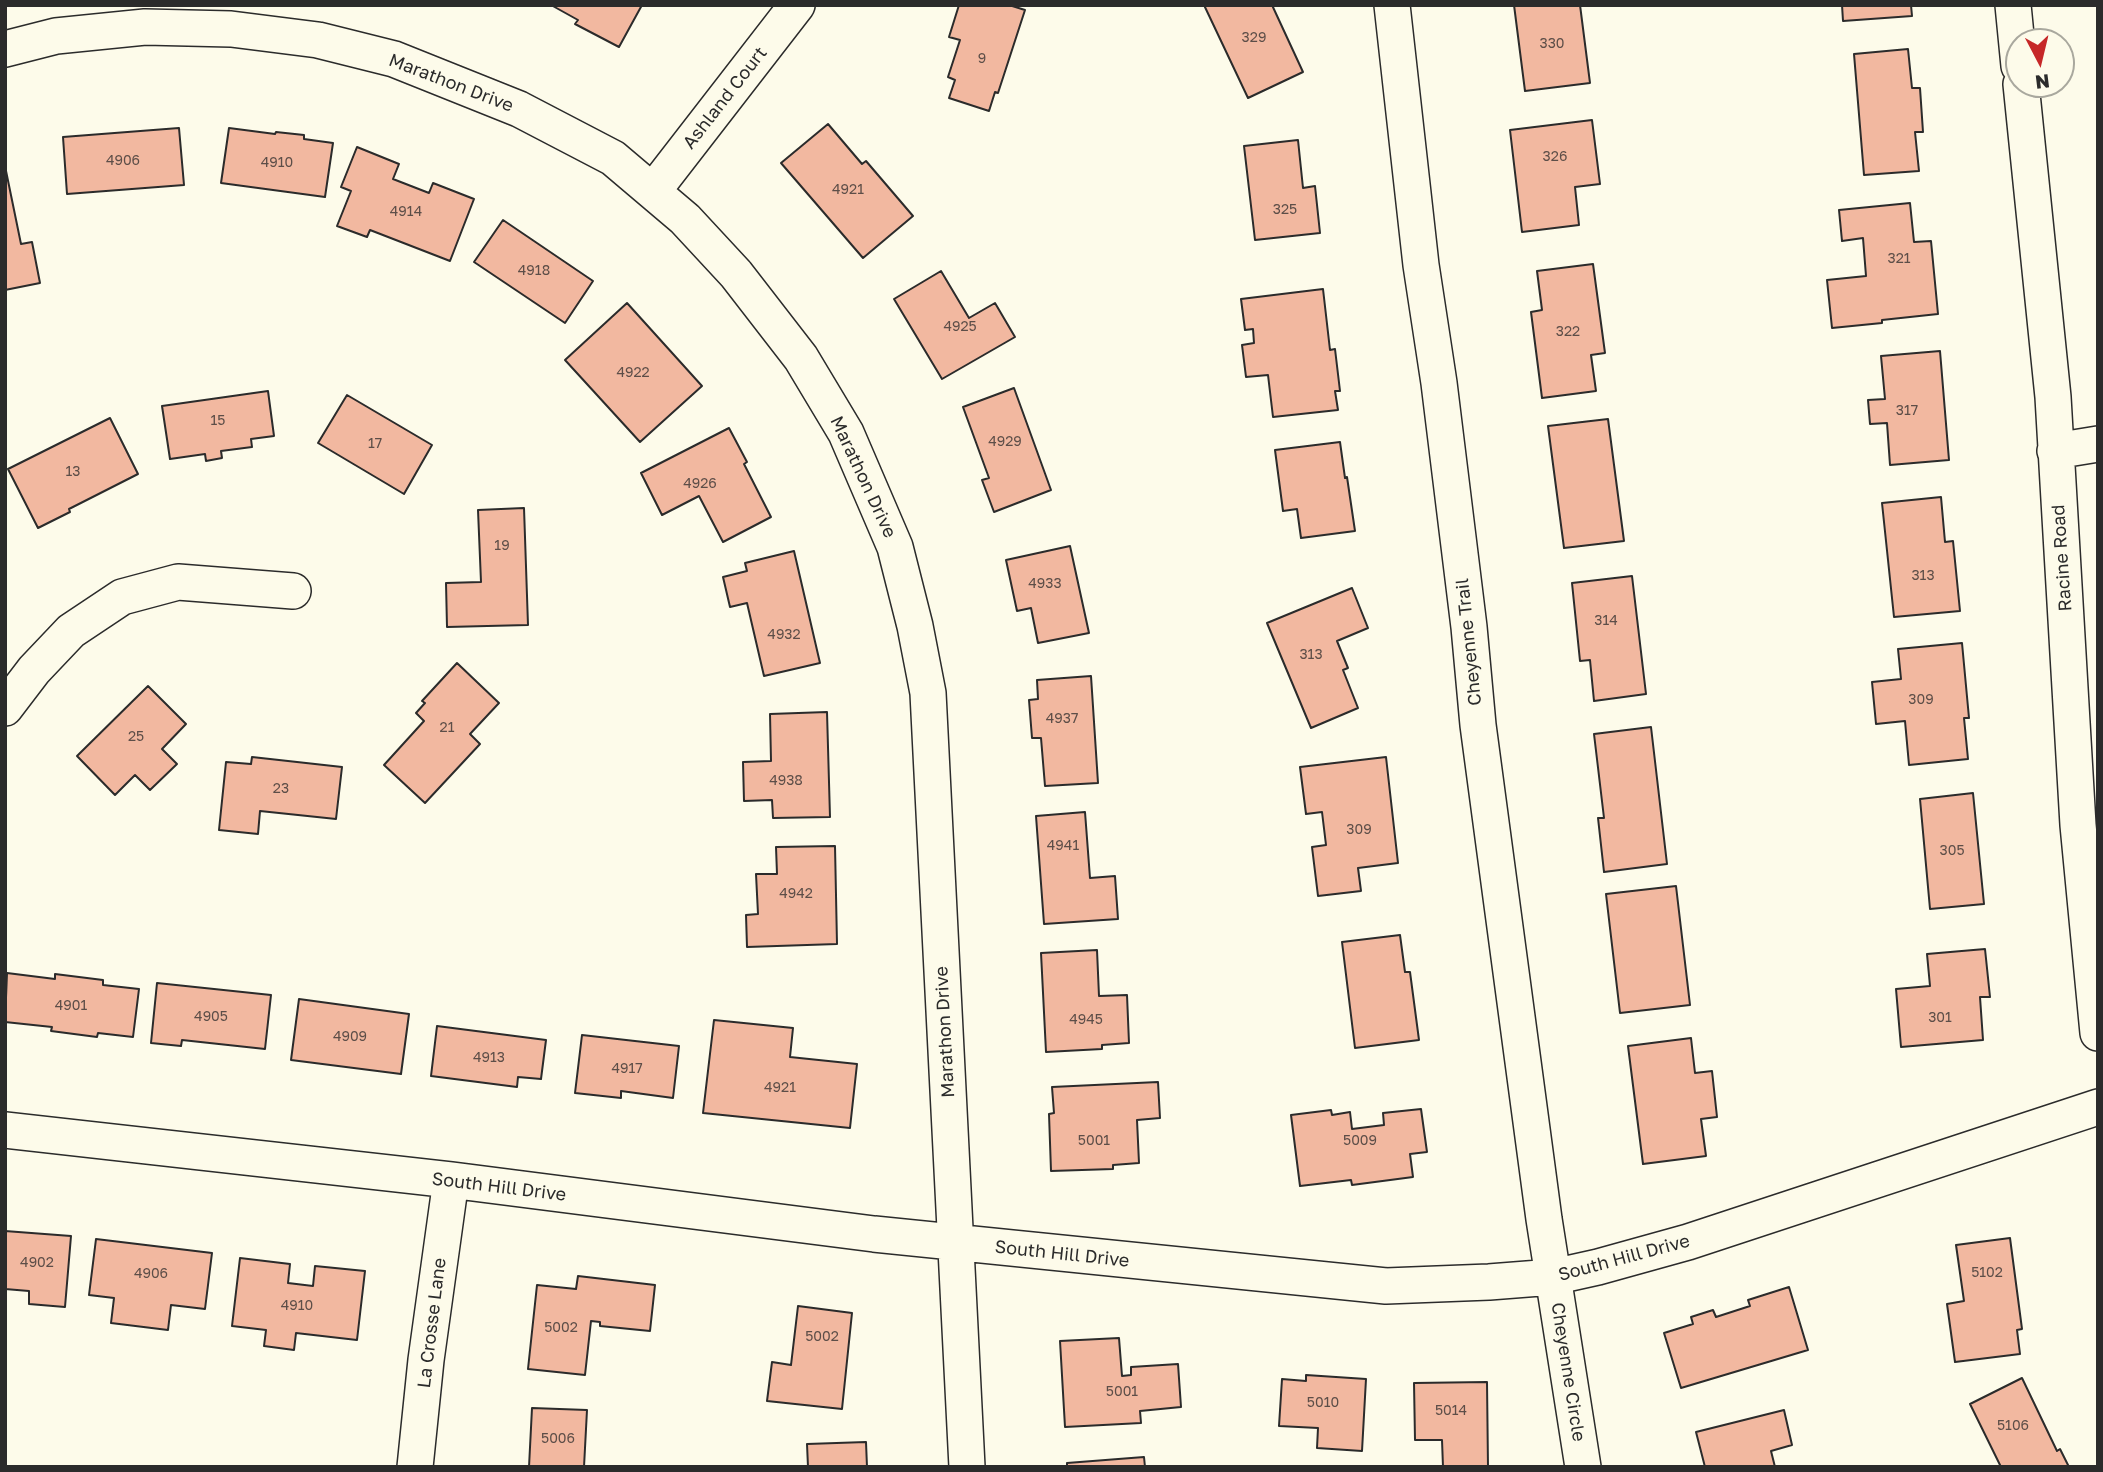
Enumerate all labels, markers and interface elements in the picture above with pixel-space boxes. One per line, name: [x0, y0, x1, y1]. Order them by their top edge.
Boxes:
north arrow: [2005, 28, 2075, 98]
house number: 329: [1242, 30, 1266, 46]
house number: 330: [1539, 36, 1565, 52]
street label: Ashland Court: [678, 43, 772, 153]
street label: Marathon Drive: [386, 49, 516, 117]
house number: 9: [978, 51, 986, 67]
text: N: [2034, 70, 2051, 95]
house number: 326: [1543, 149, 1567, 165]
house number: 4906: [106, 153, 140, 169]
house number: 4910: [261, 155, 293, 171]
house number: 4921: [832, 182, 864, 198]
house number: 325: [1273, 202, 1297, 218]
house number: 4914: [390, 204, 422, 220]
house number: 321: [1887, 251, 1911, 267]
house number: 4918: [518, 263, 550, 279]
house number: 4925: [943, 319, 977, 335]
house number: 322: [1556, 324, 1580, 340]
house number: 4922: [616, 365, 650, 381]
house number: 317: [1896, 403, 1918, 419]
house number: 15: [211, 413, 225, 429]
street label: Marathon Drive: [825, 413, 901, 541]
house number: 4929: [988, 434, 1022, 450]
house number: 17: [368, 436, 382, 452]
house number: 13: [66, 464, 80, 480]
house number: 4926: [683, 476, 717, 492]
street label: Racine Road: [2047, 504, 2077, 612]
house number: 19: [494, 538, 510, 554]
house number: 313: [1911, 568, 1935, 584]
house number: 4933: [1028, 576, 1062, 592]
street label: Cheyenne Trail: [1452, 577, 1486, 707]
house number: 314: [1594, 613, 1618, 629]
house number: 4932: [767, 627, 801, 643]
house number: 313: [1299, 647, 1323, 663]
house number: 309: [1908, 692, 1934, 708]
house number: 4937: [1046, 711, 1078, 727]
house number: 21: [440, 720, 454, 736]
house number: 25: [128, 729, 144, 745]
house number: 4938: [769, 773, 803, 789]
house number: 23: [273, 781, 289, 797]
house number: 309: [1346, 822, 1372, 838]
house number: 4941: [1047, 838, 1079, 854]
house number: 305: [1940, 843, 1964, 859]
house number: 4942: [779, 886, 813, 902]
street label: Marathon Drive: [931, 966, 959, 1098]
house number: 4901: [55, 998, 87, 1014]
house number: 4905: [194, 1009, 228, 1025]
house number: 301: [1928, 1010, 1952, 1026]
house number: 4945: [1069, 1012, 1103, 1028]
house number: 4909: [333, 1029, 367, 1045]
house number: 4913: [473, 1050, 505, 1066]
house number: 4917: [611, 1061, 643, 1077]
house number: 4921: [764, 1080, 796, 1096]
house number: 5001: [1078, 1133, 1110, 1149]
house number: 5009: [1343, 1133, 1377, 1149]
street label: South Hill Drive: [431, 1168, 567, 1206]
street label: South Hill Drive: [1556, 1230, 1692, 1286]
street label: South Hill Drive: [994, 1236, 1130, 1272]
house number: 4902: [20, 1255, 54, 1271]
street label: La Crosse Lane: [413, 1257, 451, 1389]
house number: 5102: [1971, 1265, 2003, 1281]
house number: 4906: [134, 1266, 168, 1282]
house number: 4910: [281, 1298, 313, 1314]
street label: Cheyenne Circle: [1546, 1301, 1590, 1443]
house number: 5002: [544, 1320, 578, 1336]
house number: 5002: [805, 1329, 839, 1345]
house number: 5001: [1106, 1384, 1138, 1400]
house number: 5010: [1307, 1395, 1339, 1411]
house number: 5014: [1435, 1403, 1467, 1419]
house number: 5106: [1997, 1418, 2029, 1434]
house number: 5006: [541, 1431, 575, 1447]

